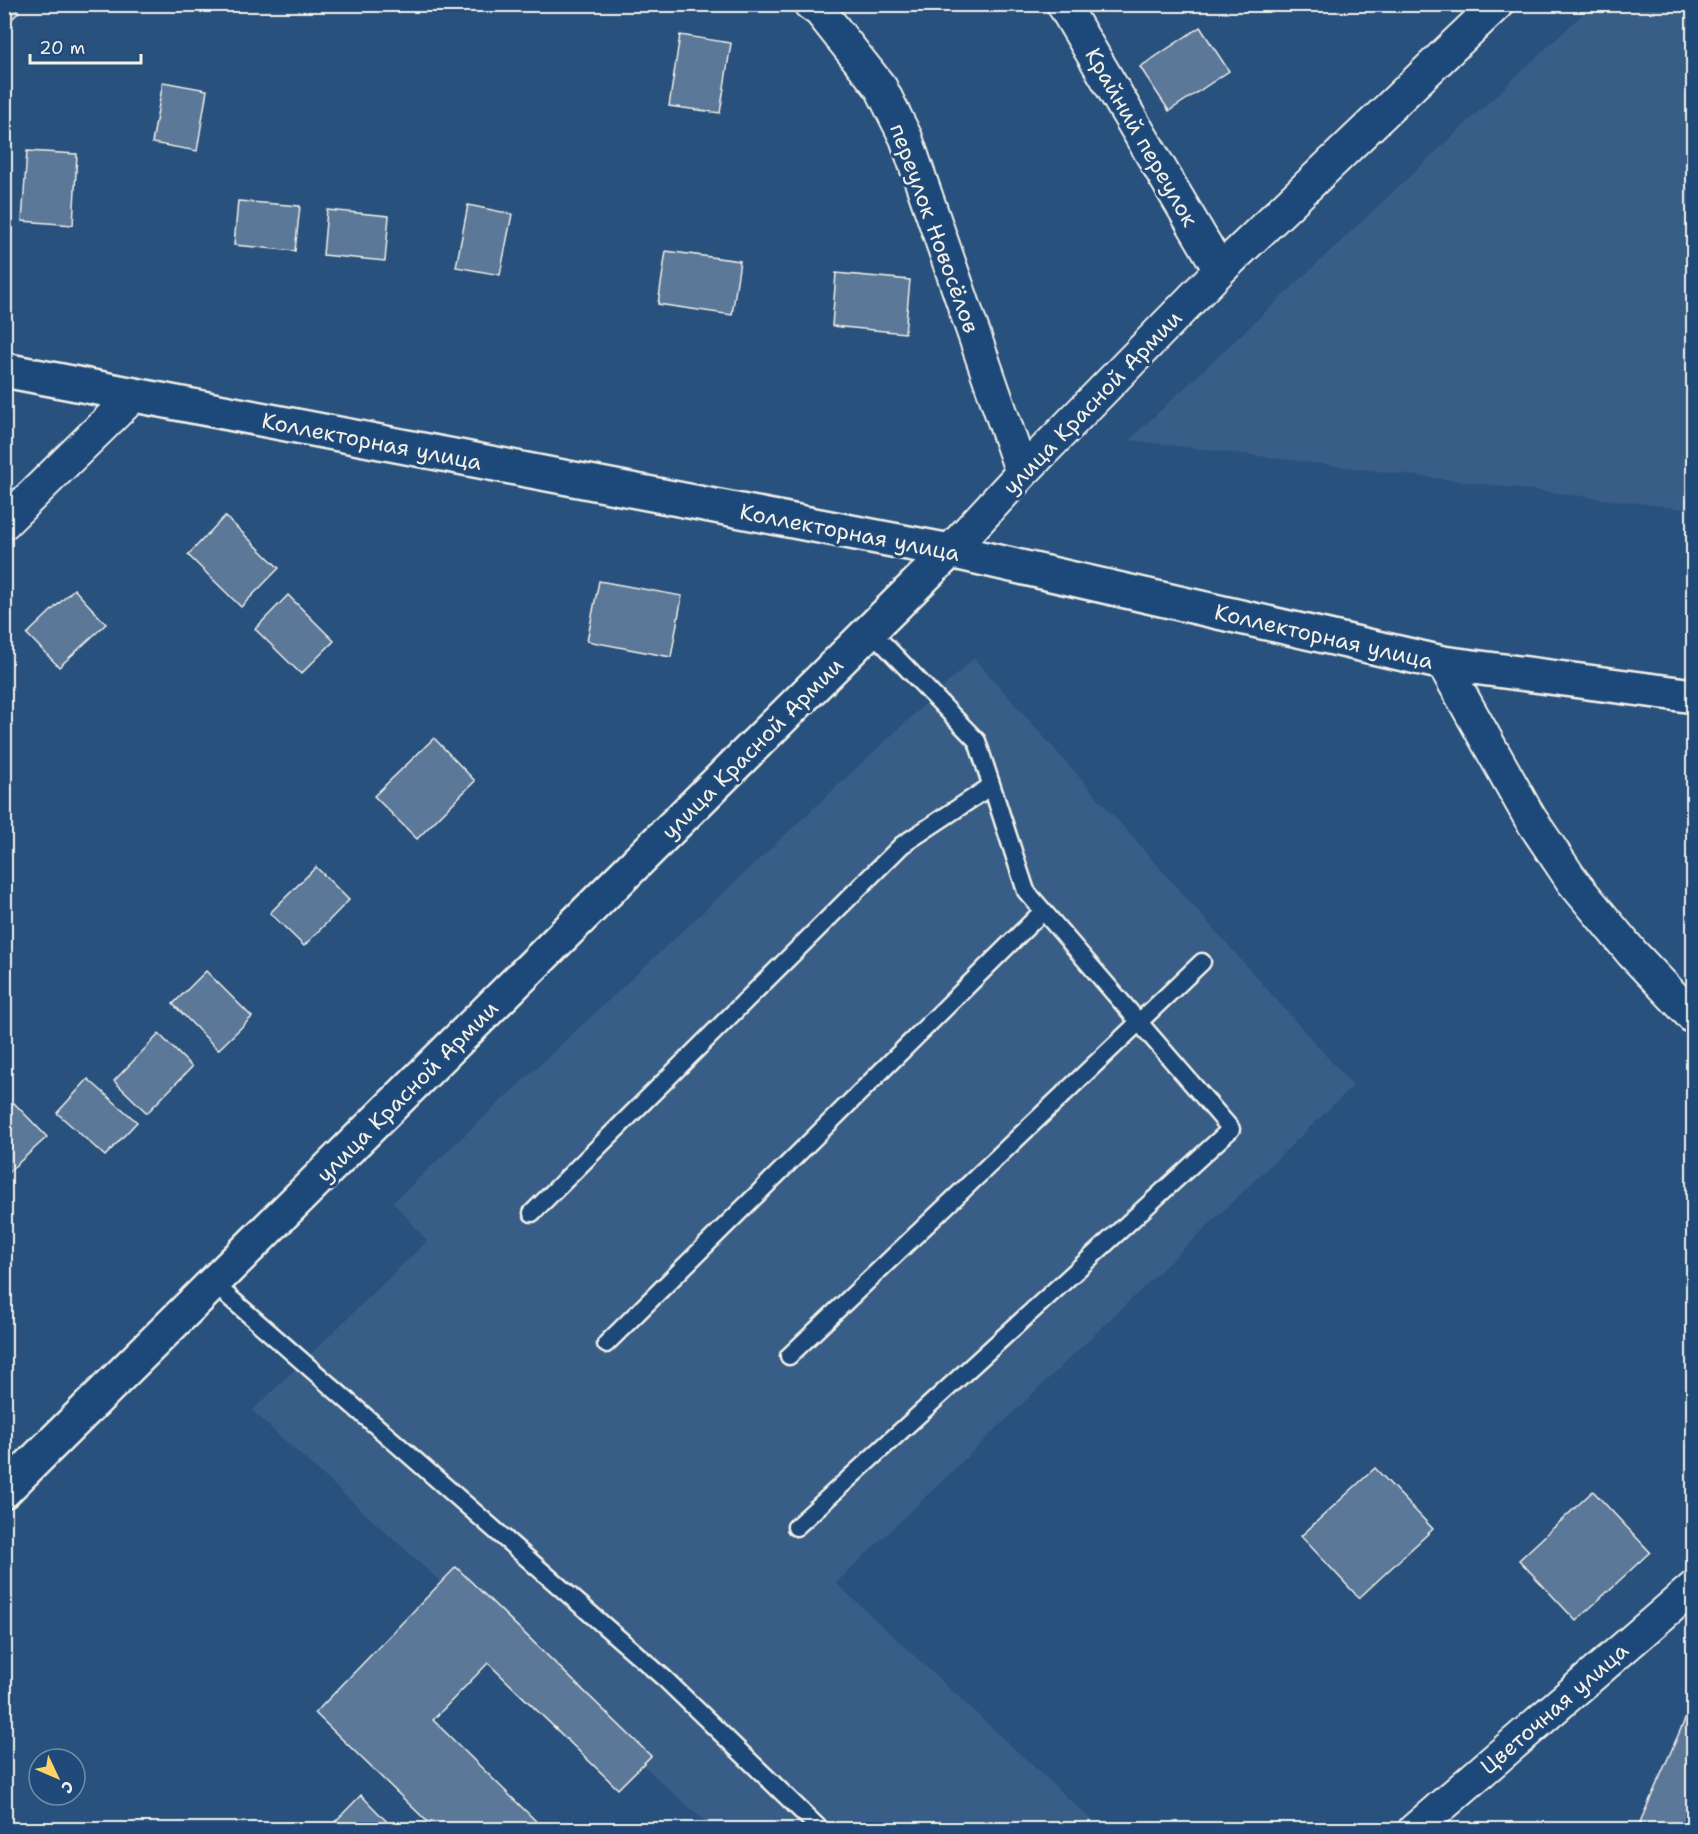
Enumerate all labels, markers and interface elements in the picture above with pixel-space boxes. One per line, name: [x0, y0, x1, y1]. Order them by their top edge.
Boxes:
scale bar: [30, 27, 141, 65]
text: 20 m: [39, 36, 85, 60]
street label: Крайний переулок: [1079, 43, 1205, 232]
street label: переулок Новосёлов: [883, 119, 986, 337]
street label: улица Красной Армии: [996, 304, 1188, 501]
street label: Коллекторная улица: [259, 406, 485, 477]
street label: Коллекторная улица: [737, 497, 963, 568]
street label: Коллекторная улица: [1212, 597, 1436, 676]
street label: улица Красной Армии: [655, 651, 850, 846]
street label: улица Красной Армии: [310, 994, 505, 1189]
street label: Цветочная улица: [1474, 1636, 1635, 1781]
north arrow: [27, 1747, 87, 1807]
text: С: [56, 1776, 78, 1798]

